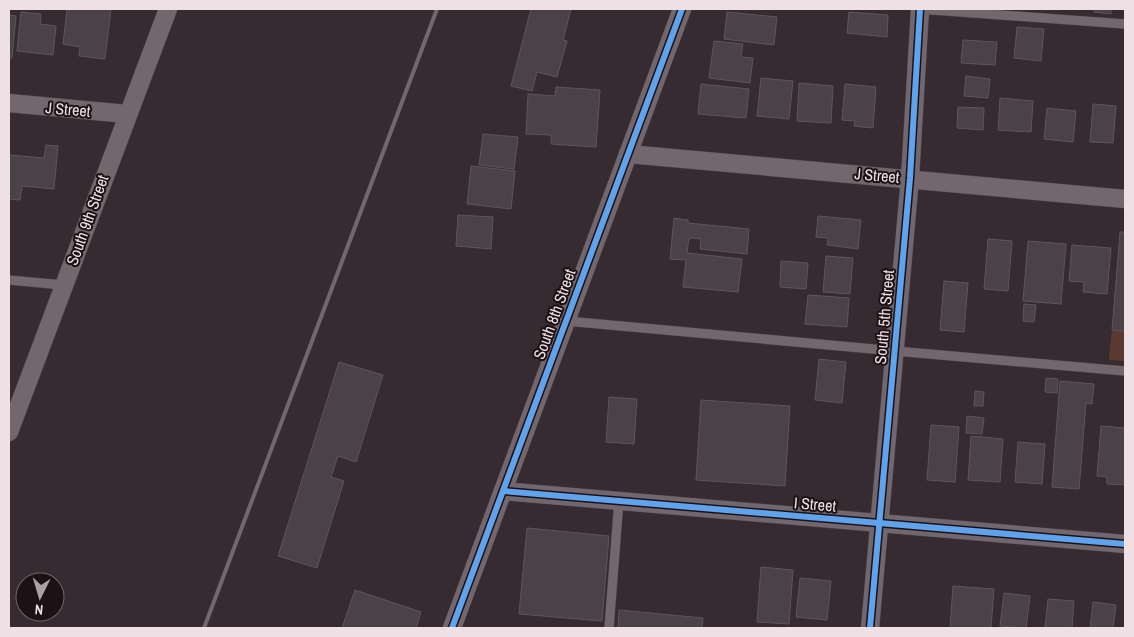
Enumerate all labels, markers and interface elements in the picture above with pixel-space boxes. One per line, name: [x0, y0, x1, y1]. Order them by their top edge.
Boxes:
street label: J Street: [45, 96, 92, 122]
street label: J Street: [854, 162, 901, 188]
street label: South 9th Street: [60, 171, 114, 268]
street label: South 8th Street: [527, 265, 581, 362]
street label: South 5th Street: [869, 268, 899, 365]
street label: I Street: [793, 491, 837, 517]
north arrow: [15, 572, 65, 622]
text: N: [34, 601, 44, 619]

